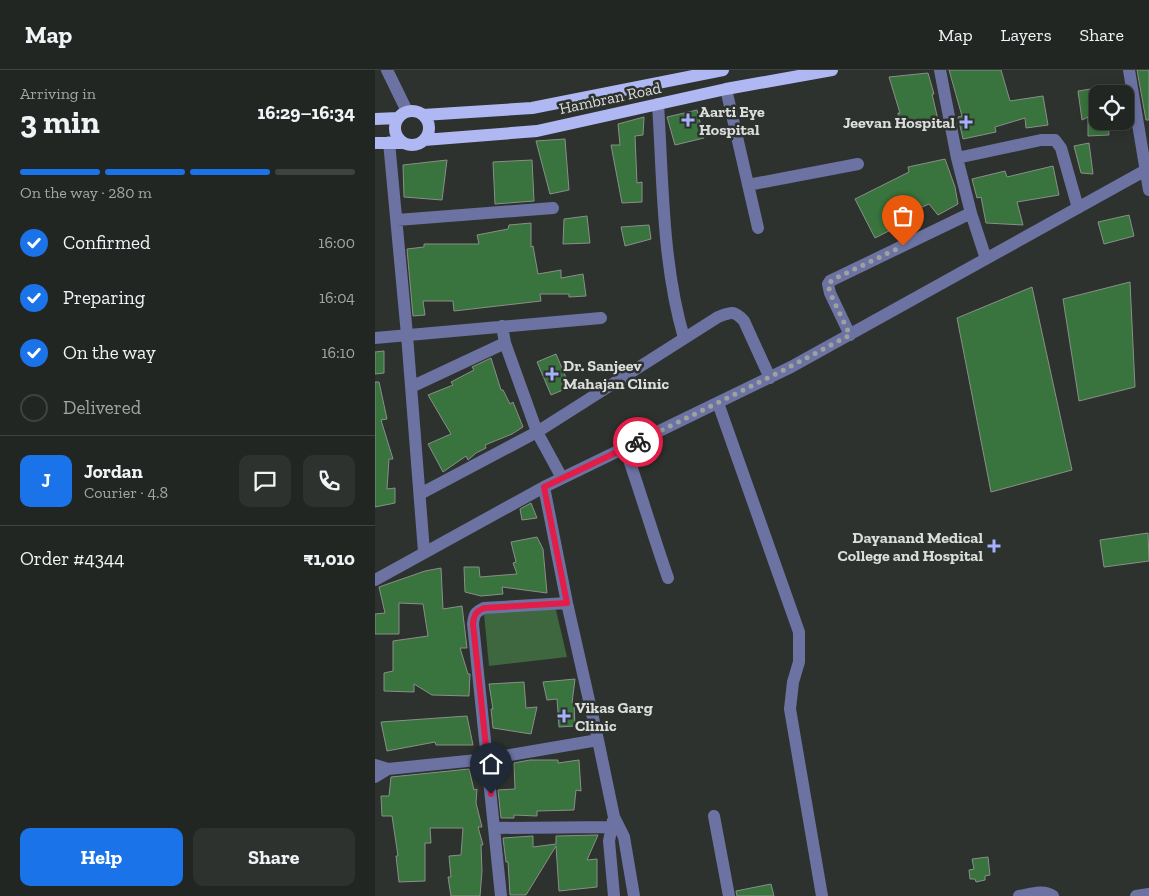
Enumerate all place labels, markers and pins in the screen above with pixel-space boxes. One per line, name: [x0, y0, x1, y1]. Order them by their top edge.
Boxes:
place label: Aarti Eye Hospital: [699, 102, 765, 139]
marker: Aarti Eye Hospital: [681, 113, 695, 127]
place label: Jeevan Hospital: [843, 113, 955, 132]
marker: Jeevan Hospital: [959, 115, 973, 129]
pin: [882, 195, 924, 246]
place label: Dr. Sanjeev Mahajan Clinic: [563, 356, 669, 393]
marker: Dr. Sanjeev Mahajan Clinic: [545, 367, 559, 381]
place label: Dayanand Medical College and Hospital: [837, 528, 983, 565]
marker: Dayanand Medical College and Hospital: [987, 539, 1001, 553]
place label: Vikas Garg Clinic: [575, 698, 653, 735]
marker: Vikas Garg Clinic: [557, 709, 571, 723]
pin: [470, 743, 512, 794]

